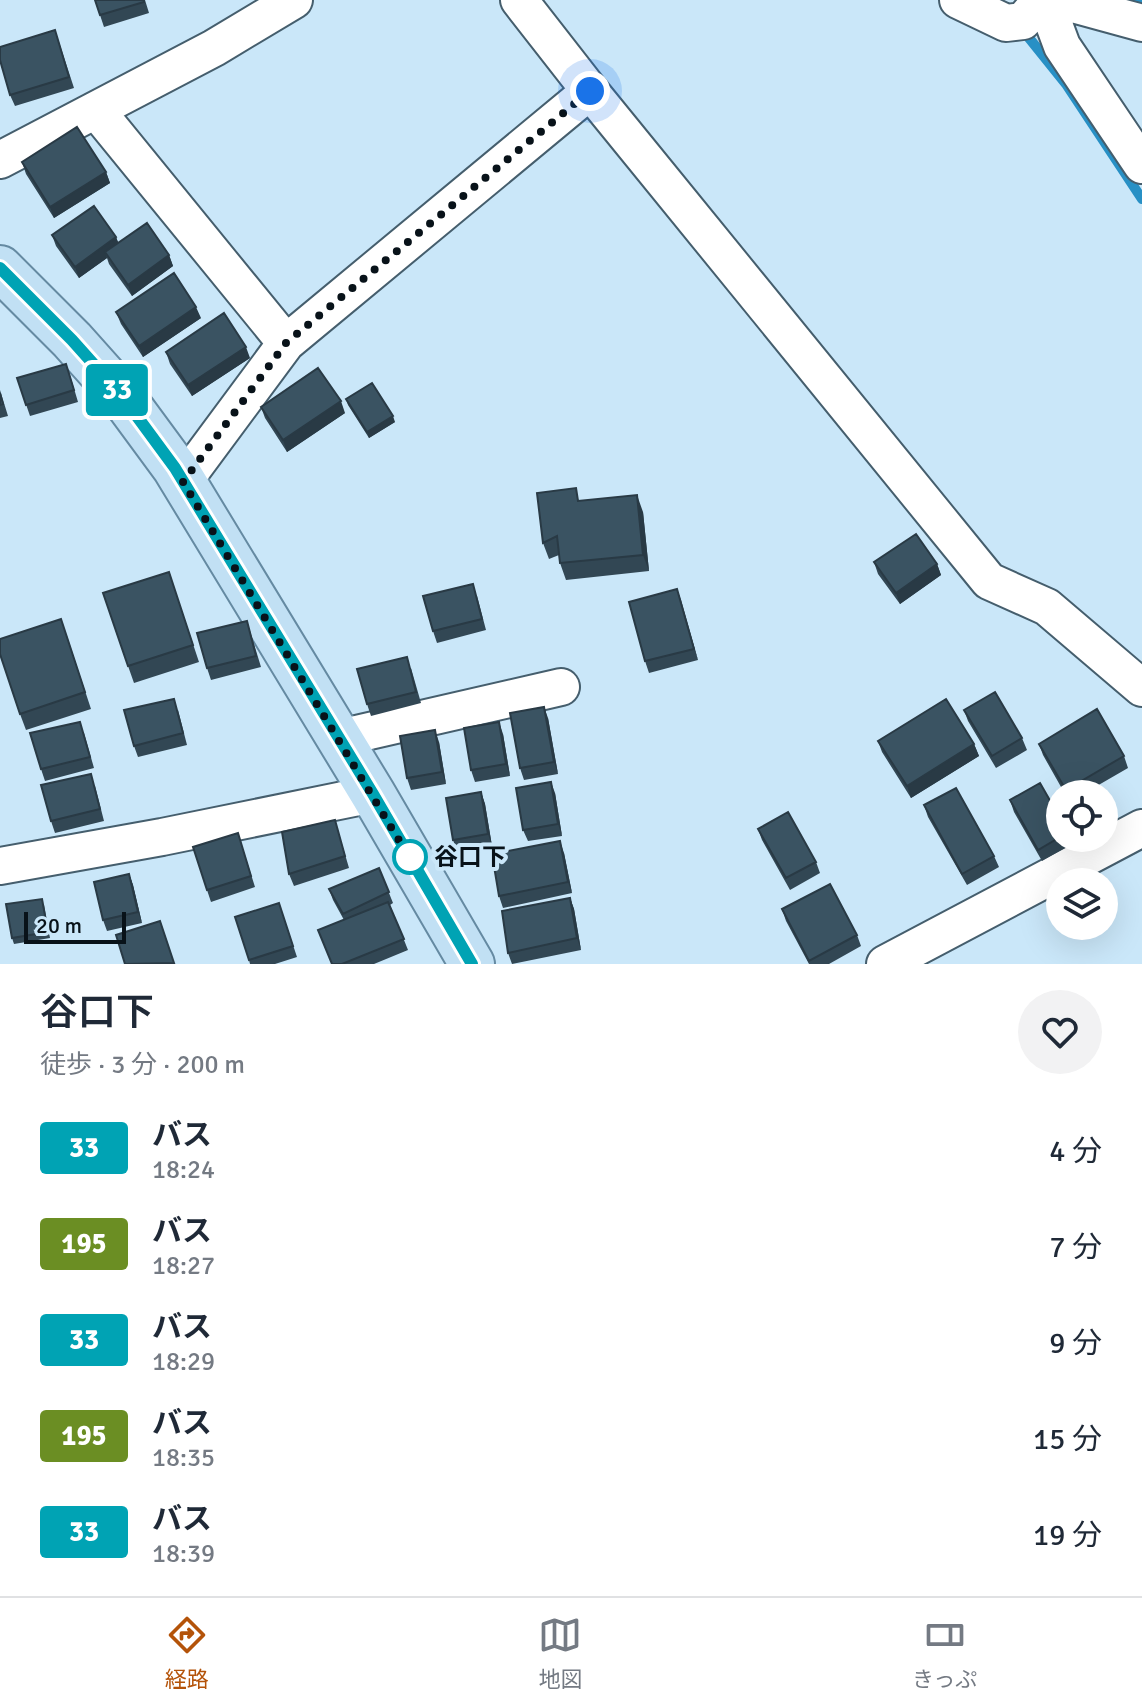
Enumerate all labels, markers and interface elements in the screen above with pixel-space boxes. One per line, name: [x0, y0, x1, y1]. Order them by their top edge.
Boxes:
your location: [570, 71, 610, 111]
line badge: 33: [81, 364, 153, 416]
text: 33: [102, 373, 132, 407]
map controls: [1046, 780, 1118, 940]
button: locate: [1046, 780, 1118, 852]
marker: 谷口下: [393, 840, 427, 874]
place label: 谷口下: [434, 842, 506, 872]
button: layers: [1046, 868, 1118, 940]
scale bar: [24, 908, 126, 944]
text: 20 m: [36, 912, 82, 939]
text: 谷口下: [40, 989, 154, 1036]
button: heart: [1018, 990, 1102, 1074]
text: 徒歩 · 3 分 · 200 m: [40, 1049, 245, 1081]
text: バス: [152, 1117, 212, 1154]
text: 33: [69, 1131, 99, 1165]
text: 4 分: [1049, 1133, 1102, 1170]
text: 18:24: [152, 1154, 215, 1186]
text: バス: [152, 1213, 212, 1250]
text: 195: [61, 1227, 107, 1261]
text: 7 分: [1049, 1229, 1102, 1266]
text: 18:27: [152, 1250, 215, 1282]
text: バス: [152, 1309, 212, 1346]
text: 33: [69, 1323, 99, 1357]
text: 9 分: [1049, 1325, 1102, 1362]
text: 18:29: [152, 1346, 215, 1378]
text: バス: [152, 1405, 212, 1442]
text: 195: [61, 1419, 107, 1453]
text: 15 分: [1033, 1421, 1102, 1458]
text: 18:35: [152, 1442, 215, 1474]
text: バス: [152, 1501, 212, 1538]
text: 33: [69, 1515, 99, 1549]
text: 19 分: [1033, 1517, 1102, 1554]
text: 18:39: [152, 1538, 215, 1570]
tab: 経路: [165, 1613, 209, 1693]
tab: 地図: [538, 1613, 582, 1693]
tab: きっぷ: [912, 1613, 977, 1693]

